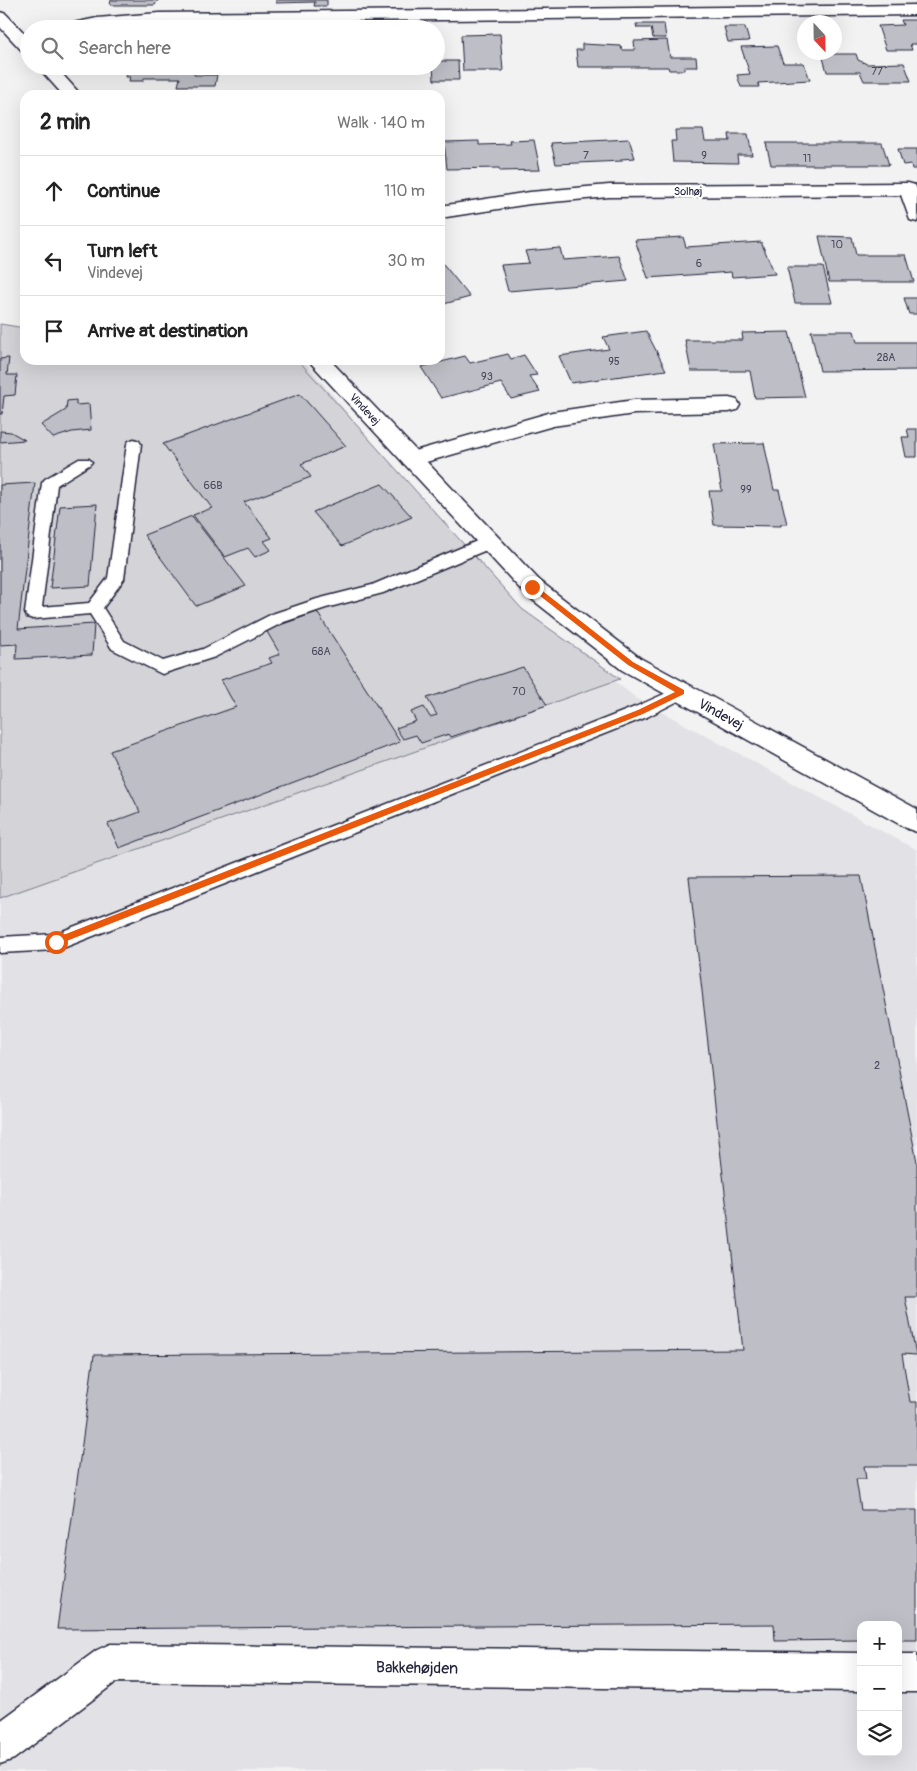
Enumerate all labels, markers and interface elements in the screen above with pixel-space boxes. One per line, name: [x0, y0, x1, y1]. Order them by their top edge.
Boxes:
north arrow: [797, 15, 842, 60]
search box: [20, 20, 445, 75]
icon: search: [38, 34, 66, 62]
text: Search here: [78, 36, 171, 60]
house number: 77: [871, 65, 883, 78]
text: 2 min: [40, 109, 90, 136]
text: Walk · 140 m: [337, 113, 425, 133]
house number: 7: [583, 149, 589, 162]
house number: 9: [701, 149, 707, 162]
house number: 11: [803, 152, 811, 165]
icon: ahead: [40, 177, 68, 205]
text: Continue: [87, 179, 160, 203]
text: 110 m: [384, 181, 425, 201]
street label: Solhøj: [674, 185, 702, 198]
house number: 10: [831, 238, 843, 251]
text: Turn left: [87, 239, 157, 263]
icon: left: [40, 247, 68, 275]
text: 30 m: [387, 251, 425, 271]
house number: 6: [696, 257, 702, 270]
text: Vindevej: [87, 263, 143, 283]
icon: arrive: [40, 317, 68, 345]
text: Arrive at destination: [87, 319, 248, 343]
house number: 28A: [877, 351, 895, 364]
house number: 95: [608, 355, 620, 368]
house number: 93: [481, 370, 493, 383]
street label: Vindevej: [347, 391, 383, 428]
house number: 66B: [203, 479, 223, 492]
house number: 99: [740, 483, 752, 496]
route end: [521, 576, 544, 599]
house number: 68A: [311, 645, 331, 658]
house number: 70: [512, 685, 526, 698]
street label: Vindevej: [695, 695, 746, 734]
route start: [45, 931, 68, 954]
house number: 2: [874, 1059, 880, 1072]
map controls: [857, 1621, 902, 1756]
button: +: [857, 1621, 902, 1666]
street label: Bakkehøjden: [376, 1657, 458, 1679]
button: −: [857, 1666, 902, 1711]
button: layers: [857, 1711, 902, 1756]

